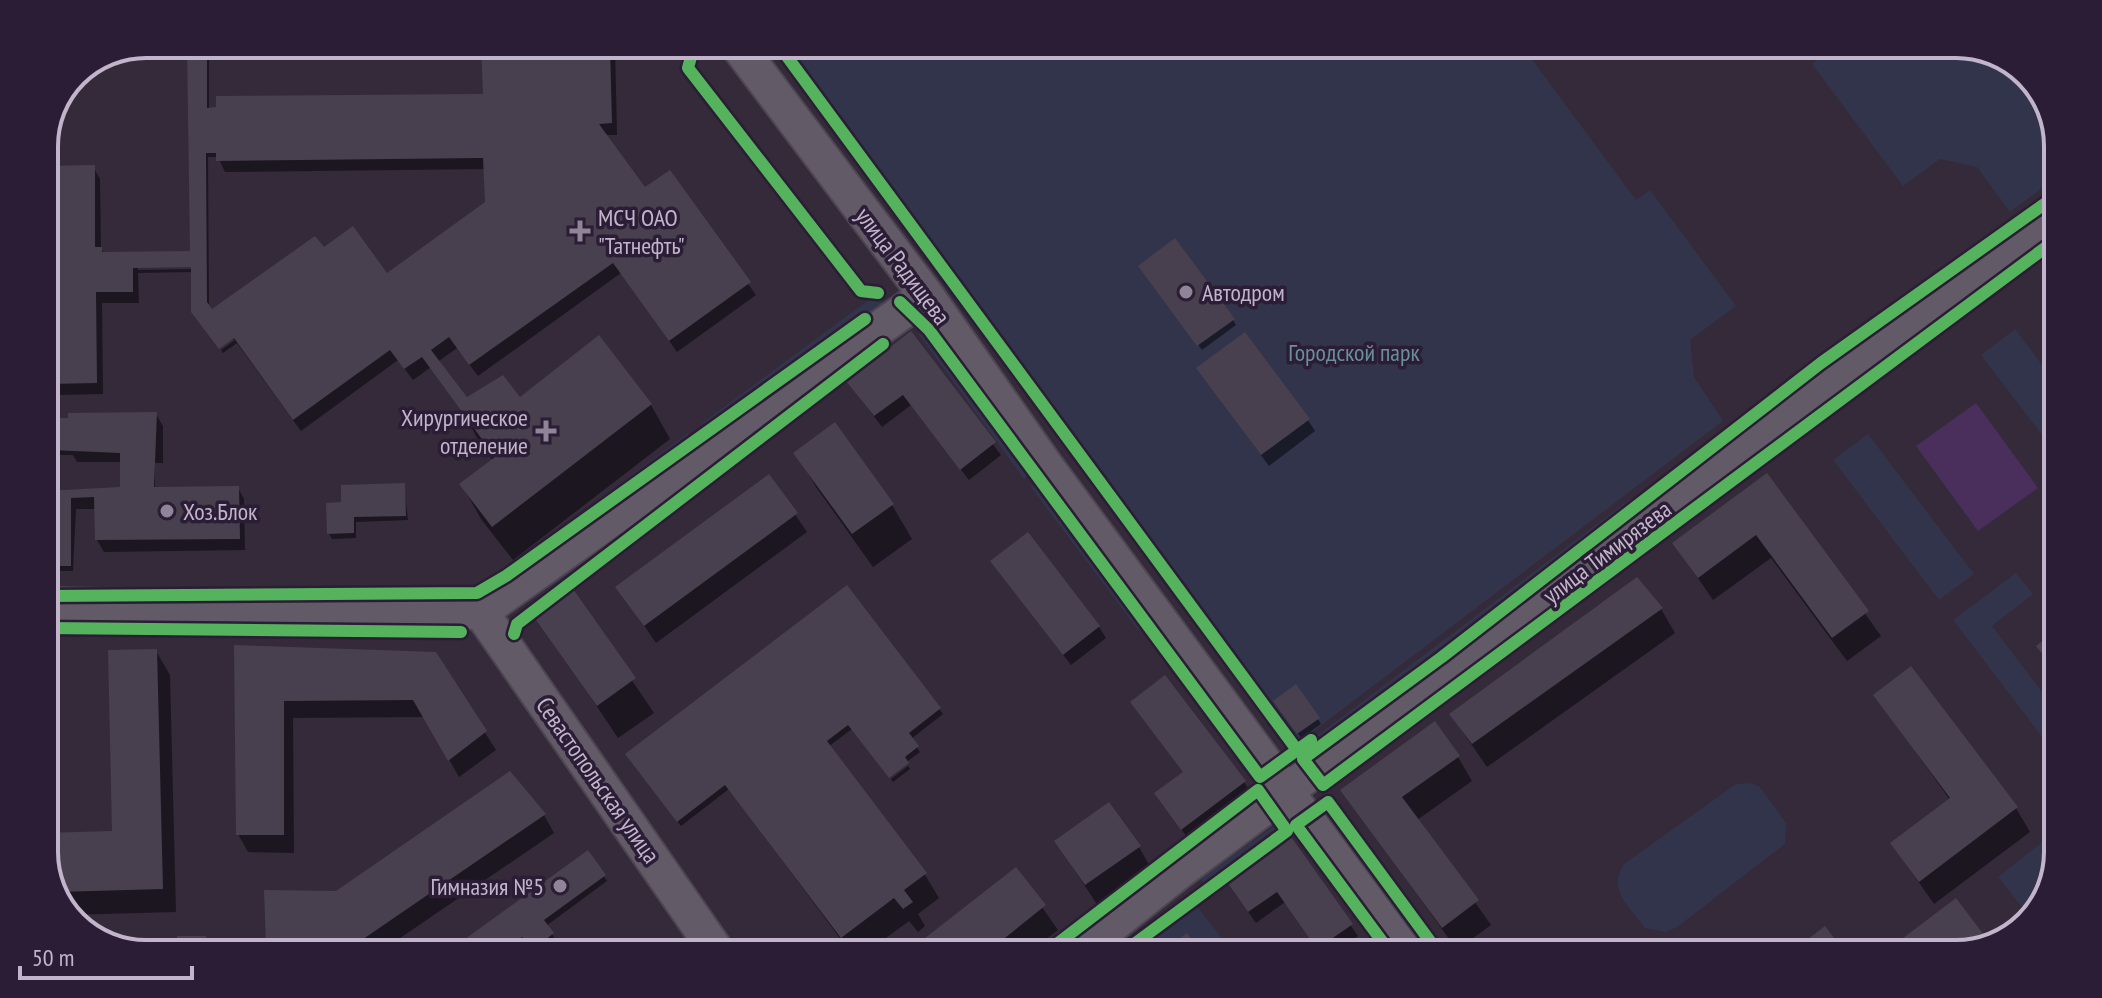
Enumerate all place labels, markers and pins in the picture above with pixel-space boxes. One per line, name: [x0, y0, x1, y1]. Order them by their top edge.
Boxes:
place label: МСЧ ОАО "Татнефть": [598, 202, 685, 261]
marker: МСЧ ОАО "Татнефть": [569, 220, 591, 242]
place label: Автодром: [1202, 277, 1285, 308]
marker: Автодром: [1177, 283, 1195, 301]
place label: Хирургическое отделение: [401, 402, 528, 461]
marker: Хирургическое отделение: [535, 420, 557, 442]
place label: Хоз.Блок: [183, 496, 258, 527]
marker: Хоз.Блок: [158, 502, 176, 520]
place label: Гимназия №5: [431, 871, 544, 902]
marker: Гимназия №5: [551, 877, 569, 895]

